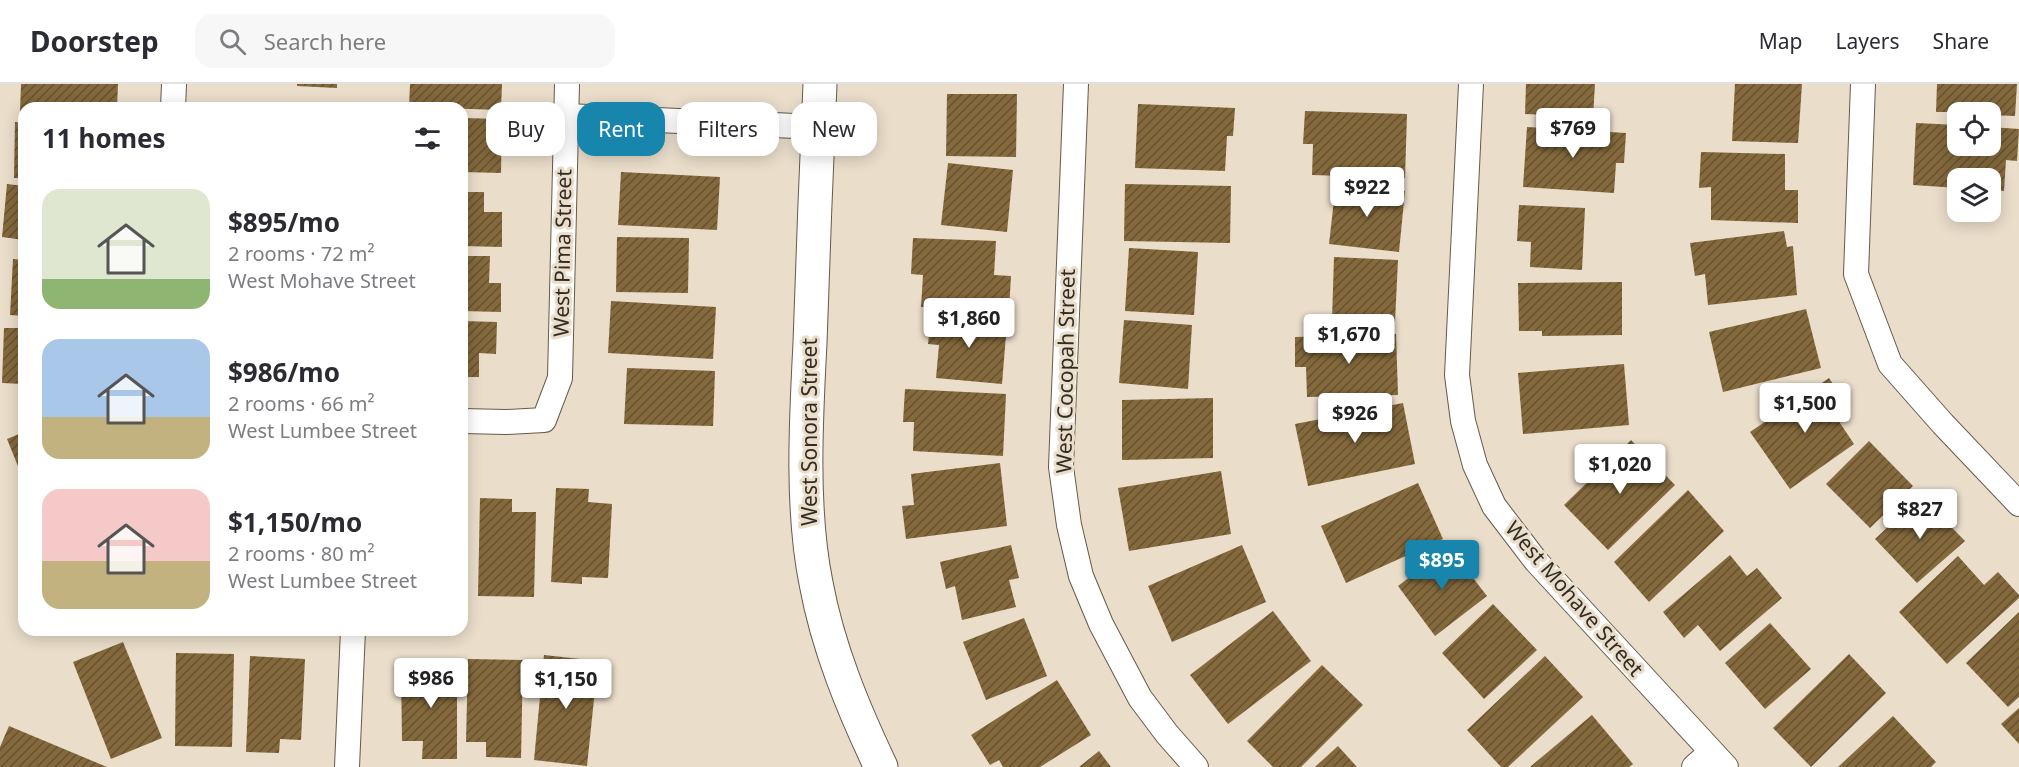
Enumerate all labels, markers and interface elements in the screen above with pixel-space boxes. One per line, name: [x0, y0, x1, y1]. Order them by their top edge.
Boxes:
search box: [195, 14, 615, 68]
text: Doorstep: [30, 22, 159, 60]
icon: search: [216, 25, 249, 58]
text: Search here: [264, 26, 386, 56]
text: Map: [1759, 27, 1803, 55]
text: Layers: [1836, 27, 1900, 55]
text: Share: [1933, 27, 1989, 55]
chip: Buy: [486, 102, 565, 156]
chip: Rent: [577, 102, 665, 156]
chip: Filters: [677, 102, 779, 156]
chip: New: [791, 102, 877, 156]
map controls: [1947, 102, 2001, 222]
button: locate: [1947, 102, 2001, 156]
pin: $769: [1537, 108, 1609, 159]
text: $769: [1550, 114, 1596, 141]
text: 11 homes: [42, 120, 166, 156]
icon: filters: [411, 122, 444, 155]
pin: $922: [1331, 167, 1403, 218]
street label: West Pima Street: [547, 168, 577, 337]
button: layers: [1947, 168, 2001, 222]
text: $922: [1344, 173, 1390, 200]
text: $895/mo: [228, 204, 340, 240]
icon: home: [90, 213, 162, 285]
text: 2 rooms · 72 m²: [228, 240, 375, 267]
text: West Mohave Street: [228, 267, 416, 294]
street label: West Cocopah Street: [1049, 268, 1081, 474]
pin: $1,860: [920, 298, 1018, 349]
text: $1,860: [938, 304, 1000, 331]
pin: $1,670: [1300, 314, 1398, 365]
text: $1,670: [1318, 320, 1380, 347]
street label: West Sonora Street: [795, 338, 823, 526]
text: $986/mo: [228, 354, 340, 390]
icon: home: [90, 363, 162, 435]
pin: $1,500: [1756, 383, 1854, 434]
text: $1,500: [1774, 389, 1836, 416]
text: 2 rooms · 66 m²: [228, 390, 375, 417]
pin: $926: [1319, 393, 1391, 444]
text: $926: [1332, 399, 1378, 426]
text: West Lumbee Street: [228, 417, 417, 444]
pin: $1,020: [1571, 444, 1669, 495]
text: $1,020: [1589, 450, 1651, 477]
pin: $827: [1884, 489, 1956, 540]
text: $827: [1897, 495, 1943, 522]
text: $1,150/mo: [228, 504, 362, 540]
icon: home: [90, 513, 162, 585]
street label: West Mohave Street: [1500, 515, 1650, 682]
text: 2 rooms · 80 m²: [228, 540, 375, 567]
pin: $895: [1406, 540, 1478, 591]
text: $895: [1419, 546, 1465, 573]
text: West Lumbee Street: [228, 567, 417, 594]
pin: $986: [395, 658, 467, 709]
pin: $1,150: [517, 659, 615, 710]
text: $986: [408, 664, 454, 691]
text: $1,150: [535, 665, 597, 692]

